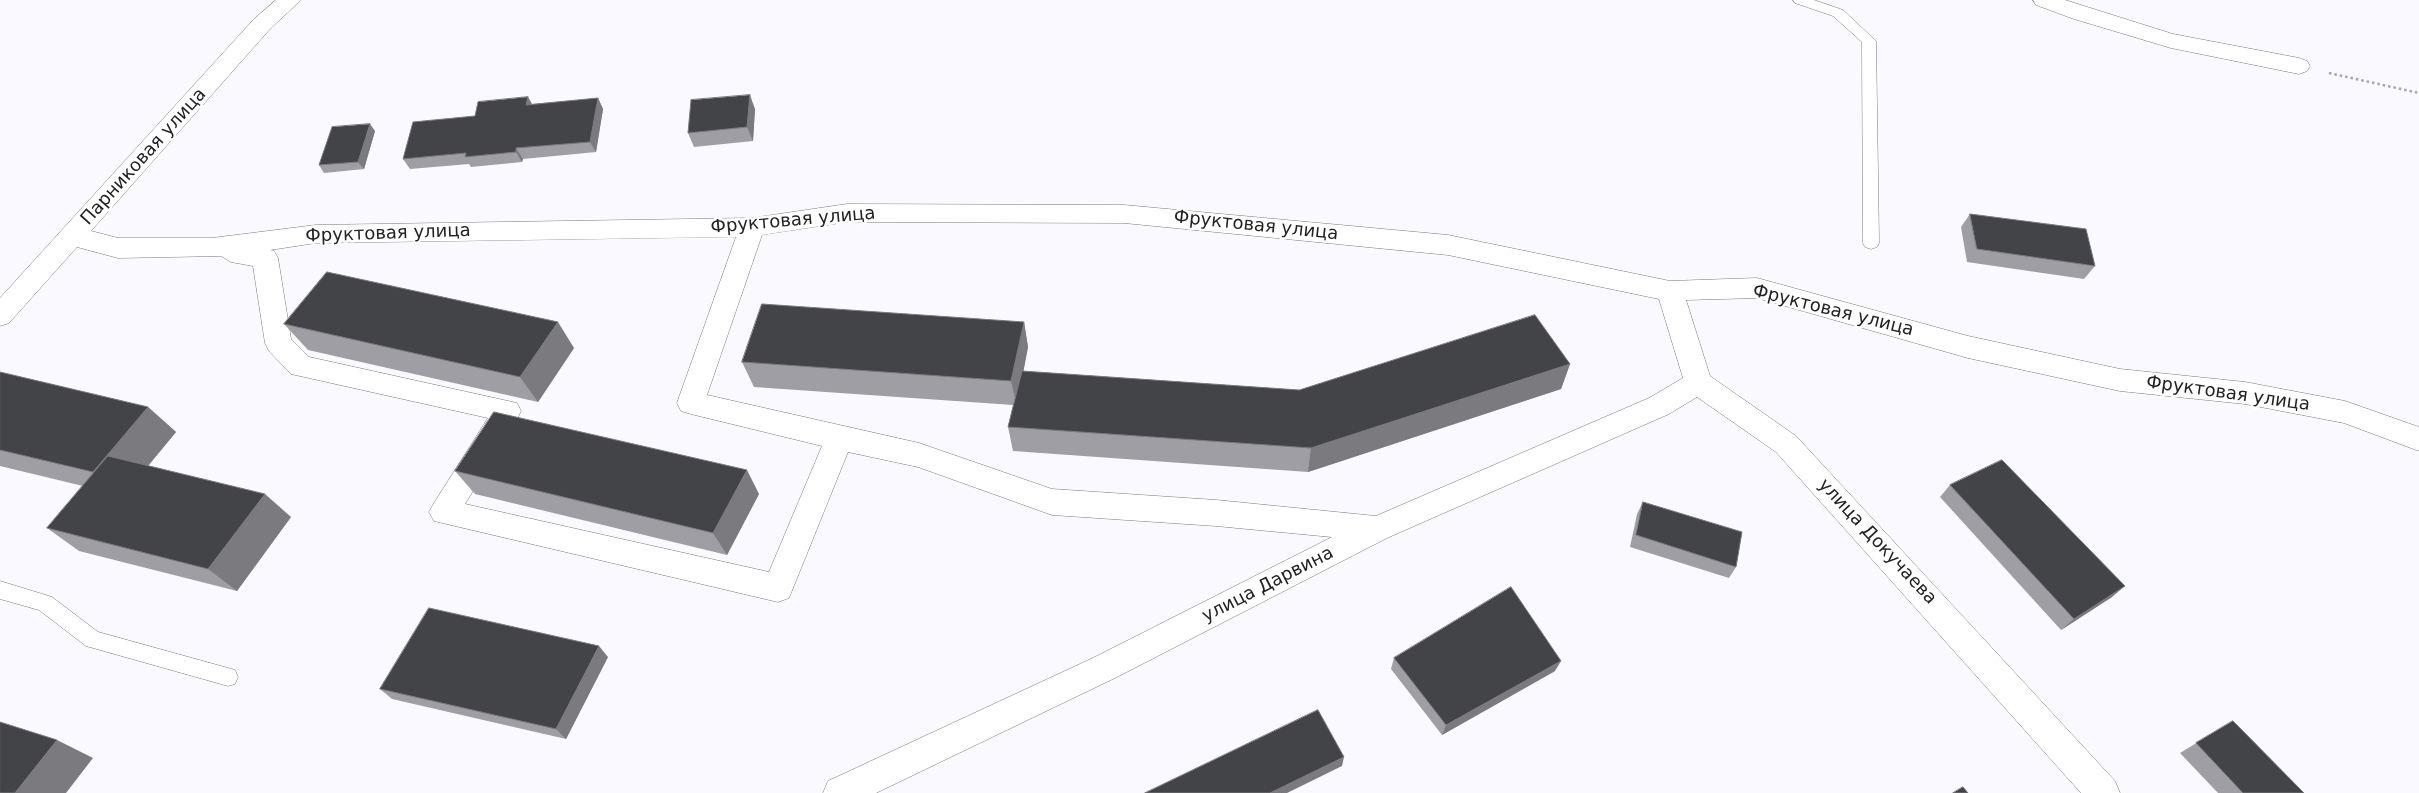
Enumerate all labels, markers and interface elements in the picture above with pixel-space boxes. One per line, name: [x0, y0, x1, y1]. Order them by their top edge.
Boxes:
street label: Парниковая улица: [77, 84, 211, 230]
street label: Фруктовая улица: [710, 203, 876, 239]
street label: Фруктовая улица: [1173, 207, 1339, 245]
street label: Фруктовая улица: [305, 220, 471, 248]
street label: Фруктовая улица: [1750, 281, 1916, 341]
street label: Фруктовая улица: [2145, 372, 2311, 416]
street label: улица Докучаева: [1813, 475, 1941, 609]
street label: улица Дарвина: [1199, 543, 1337, 627]

